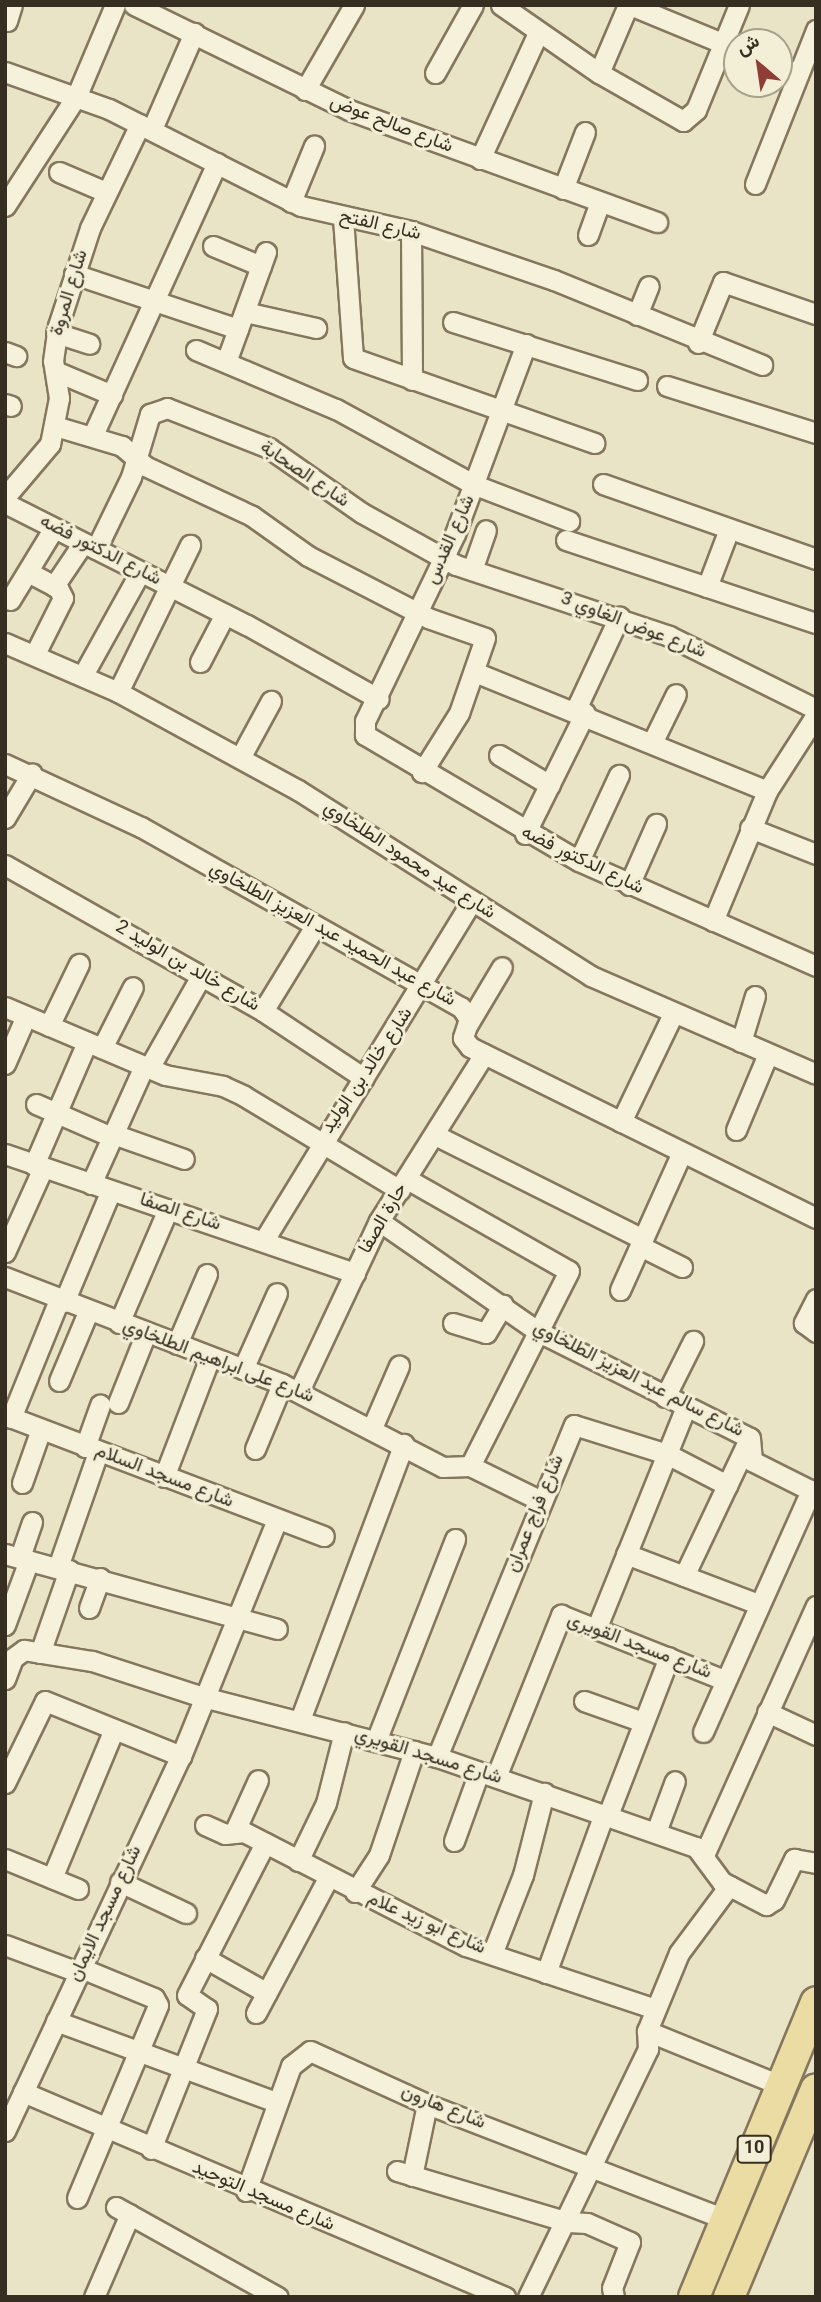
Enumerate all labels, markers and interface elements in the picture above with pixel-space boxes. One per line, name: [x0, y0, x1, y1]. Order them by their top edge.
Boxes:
north arrow: [723, 28, 793, 98]
text: ش: [732, 28, 766, 64]
street label: شارع صالح عوض: [326, 91, 456, 159]
street label: شارع الفتح: [337, 206, 423, 246]
street label: شارع المروة: [46, 247, 94, 339]
street label: شارع الصحابة: [255, 437, 353, 513]
street label: شارع القدس: [421, 492, 481, 588]
street label: شارع الدكتور فضه: [35, 511, 165, 591]
street label: شارع عوض الغاوي 3: [557, 588, 709, 664]
street label: شارع عيد محمود الطلخاوي: [319, 797, 499, 925]
street label: شارع الدكتور فضه: [517, 822, 647, 900]
street label: شارع عبد الحميد عبد العزيز الطلخاوي: [205, 858, 459, 1012]
street label: شارع خالد بن الوليد 2: [111, 916, 263, 1018]
street label: شارع خالد بن الوليد: [317, 1004, 419, 1138]
street label: حارة الصفا: [355, 1180, 413, 1258]
street label: شارع الصفا: [137, 1189, 223, 1237]
street label: شارع على ابراهيم الطلخاوي: [119, 1315, 317, 1409]
street label: شارع سالم عبد العزيز الطلخاوي: [529, 1317, 747, 1443]
street label: شارع مسجد السلام: [92, 1440, 236, 1514]
street label: شارع فراج عمران: [502, 1452, 570, 1576]
street label: شارع مسجد القويرى: [564, 1609, 714, 1685]
street label: شارع مسجد القويري: [352, 1724, 504, 1790]
street label: شارع مسجد الايمان: [65, 1842, 147, 1986]
street label: شارع ابو زيد علام: [363, 1888, 489, 1960]
street label: شارع هارون: [397, 2081, 489, 2135]
road number: 10: [736, 2134, 772, 2164]
street label: شارع مسجد التوحيد: [188, 2157, 338, 2237]

